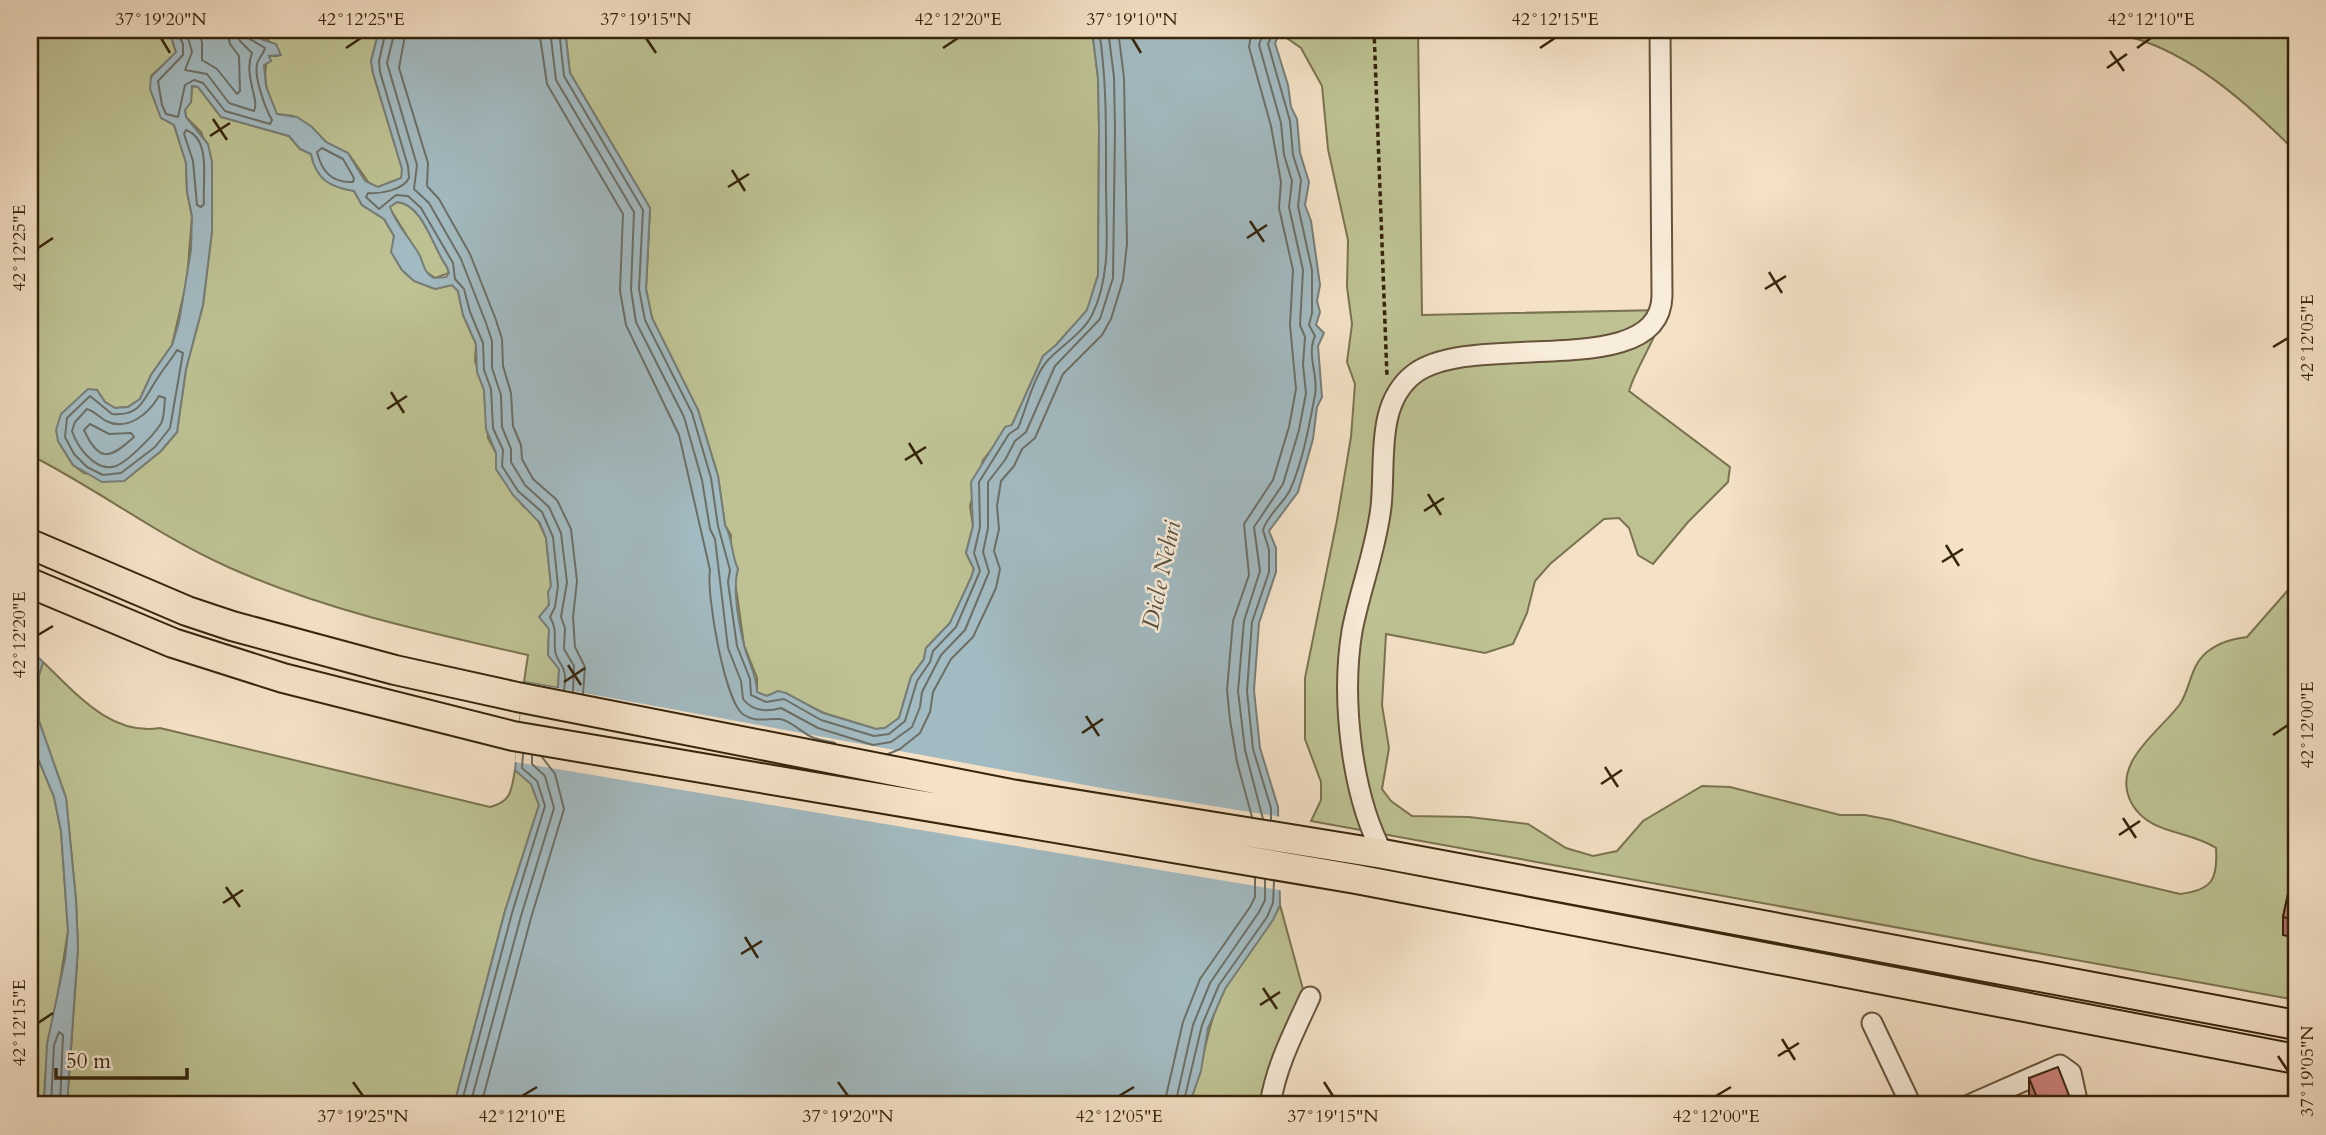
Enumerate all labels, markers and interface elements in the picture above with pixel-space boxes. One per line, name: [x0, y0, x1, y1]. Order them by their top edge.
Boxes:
text: 37°19'20"N: [115, 7, 207, 32]
text: 42°12'25"E: [317, 7, 405, 32]
text: 37°19'15"N: [600, 7, 692, 32]
text: 42°12'20"E: [914, 7, 1002, 32]
text: 37°19'10"N: [1086, 7, 1178, 32]
text: 42°12'15"E: [1511, 7, 1599, 32]
text: 42°12'10"E: [2107, 7, 2195, 32]
text: 42°12'25"E: [7, 204, 32, 292]
text: 42°12'05"E: [2295, 294, 2320, 382]
water label: Dicle Nehri: [1134, 517, 1189, 632]
text: 42°12'20"E: [7, 591, 32, 679]
text: 42°12'00"E: [2295, 681, 2320, 769]
text: 42°12'15"E: [7, 979, 32, 1067]
text: 37°19'05"N: [2295, 1025, 2320, 1117]
scale bar: [56, 1037, 187, 1081]
text: 50 m: [66, 1047, 111, 1076]
text: 37°19'25"N: [317, 1104, 409, 1129]
text: 42°12'10"E: [478, 1104, 566, 1129]
text: 37°19'20"N: [802, 1104, 894, 1129]
text: 42°12'05"E: [1075, 1104, 1163, 1129]
text: 37°19'15"N: [1287, 1104, 1379, 1129]
text: 42°12'00"E: [1672, 1104, 1760, 1129]

